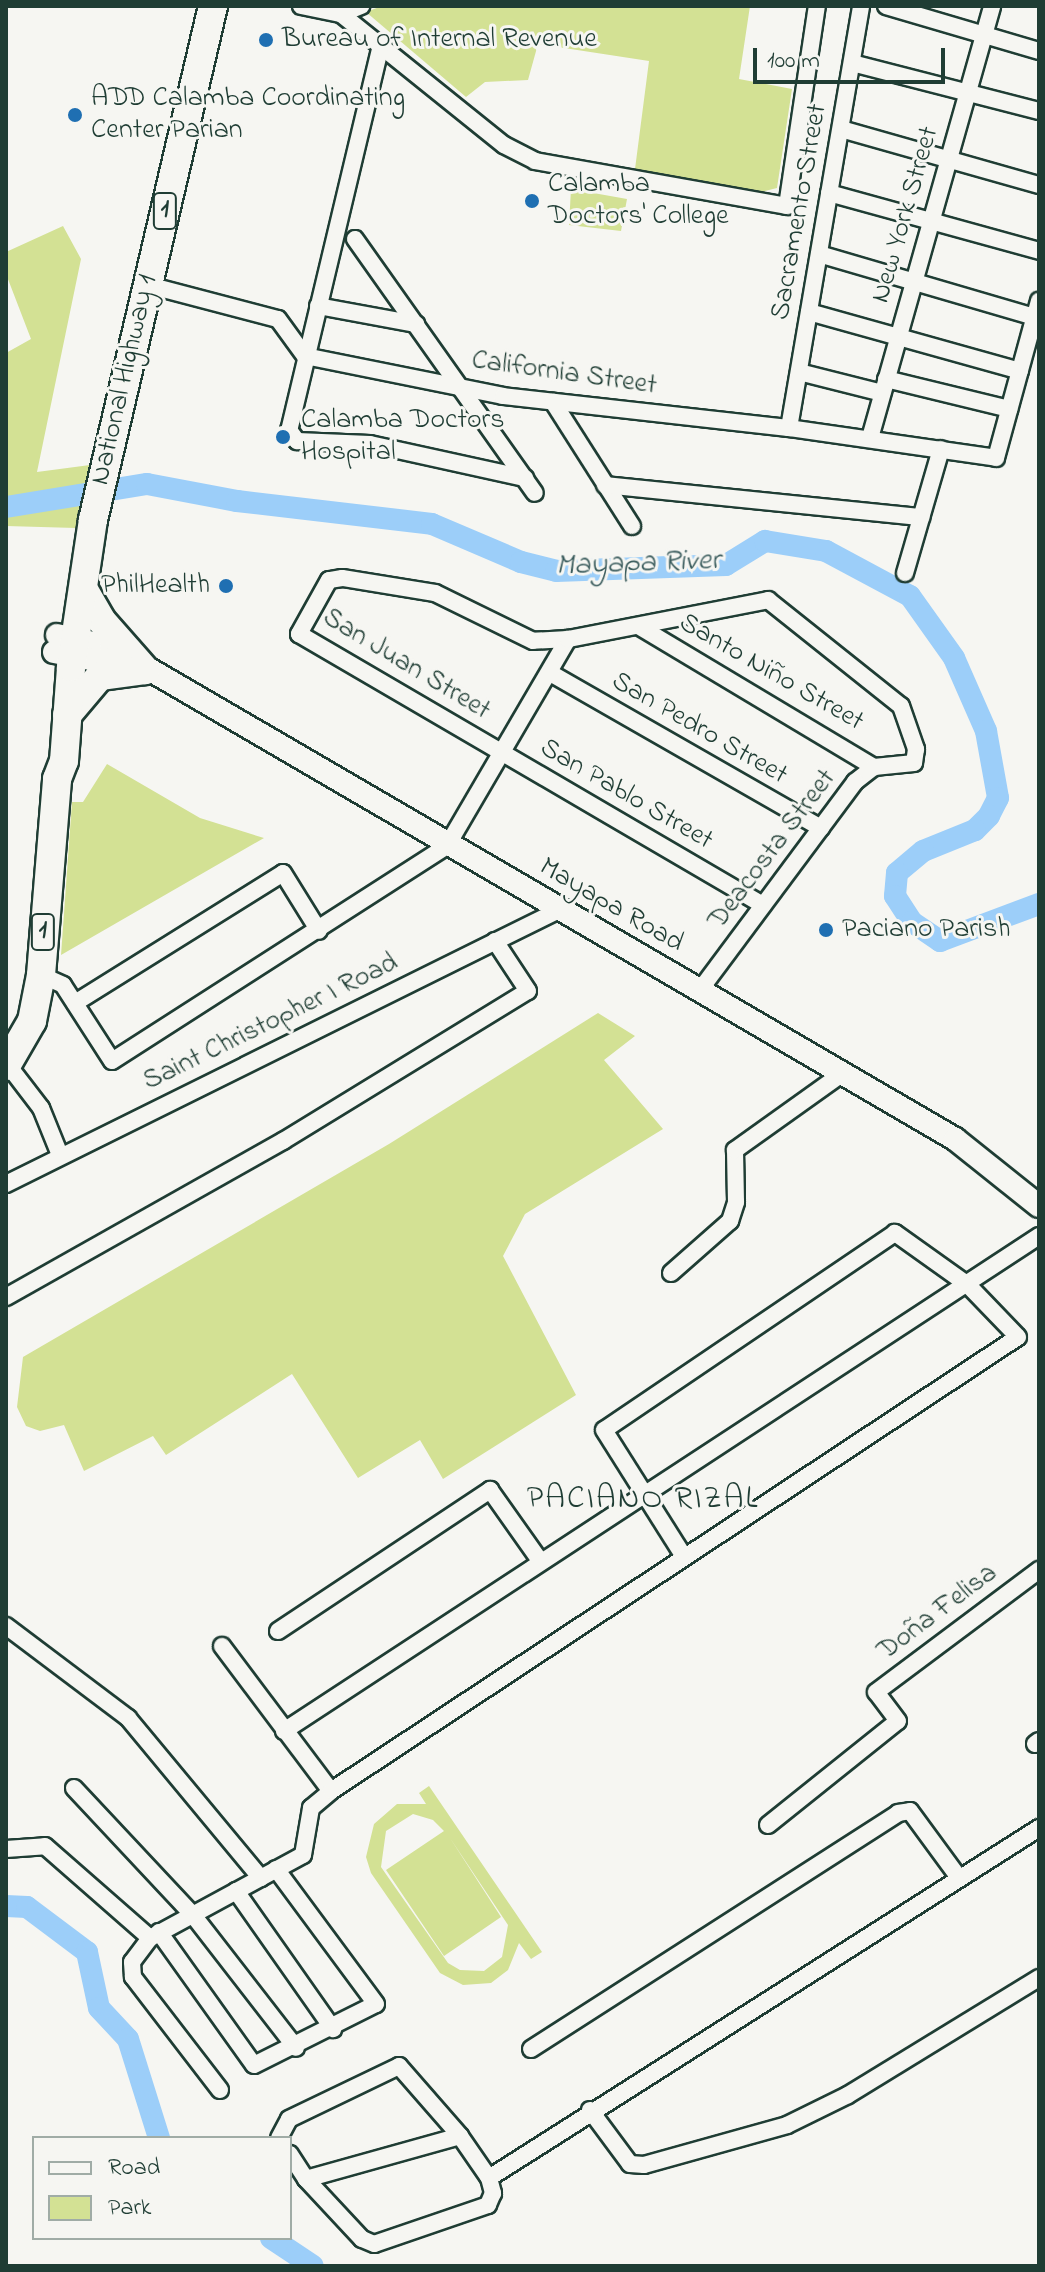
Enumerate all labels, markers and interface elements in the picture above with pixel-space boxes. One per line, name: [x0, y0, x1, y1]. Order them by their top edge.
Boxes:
place label: Bureau of Internal Revenue: [282, 23, 597, 57]
marker: Bureau of Internal Revenue: [257, 31, 275, 49]
scale bar: [757, 32, 949, 82]
text: 100 m: [767, 44, 820, 79]
place label: ADD Calamba Coordinating Center Parian: [91, 82, 405, 148]
street label: Sacramento Street: [764, 101, 836, 323]
marker: ADD Calamba Coordinating Center Parian: [66, 106, 84, 124]
street label: New York Street: [865, 123, 947, 307]
place label: Calamba Doctors' College: [548, 168, 729, 234]
road number: 1: [151, 189, 179, 233]
marker: Calamba Doctors' College: [523, 192, 541, 210]
street label: National Highway 1: [84, 272, 166, 488]
street label: California Street: [469, 344, 659, 404]
place label: Calamba Doctors Hospital: [301, 404, 504, 470]
marker: Calamba Doctors Hospital: [272, 426, 294, 448]
water label: Mayapa River: [555, 543, 721, 585]
place label: PhilHealth: [101, 569, 210, 603]
marker: PhilHealth: [217, 577, 235, 595]
street label: San Juan Street: [316, 602, 496, 728]
street label: Santo Niño Street: [673, 607, 869, 739]
street label: San Pedro Street: [605, 665, 793, 793]
street label: San Pablo Street: [533, 732, 719, 858]
street label: Deacosta Street: [702, 763, 844, 937]
street label: Mayapa Road: [533, 851, 689, 961]
road number: 1: [29, 910, 57, 954]
place label: Paciano Parish: [842, 913, 1011, 947]
marker: Paciano Parish: [817, 921, 835, 939]
street label: Saint Christopher I Road: [138, 947, 404, 1099]
district label: PACIANO RIZAL: [527, 1481, 759, 1519]
street label: Doña Felisa: [872, 1557, 1004, 1669]
legend: [32, 2136, 292, 2240]
text: Road: [108, 2151, 160, 2186]
text: Park: [108, 2191, 151, 2226]

